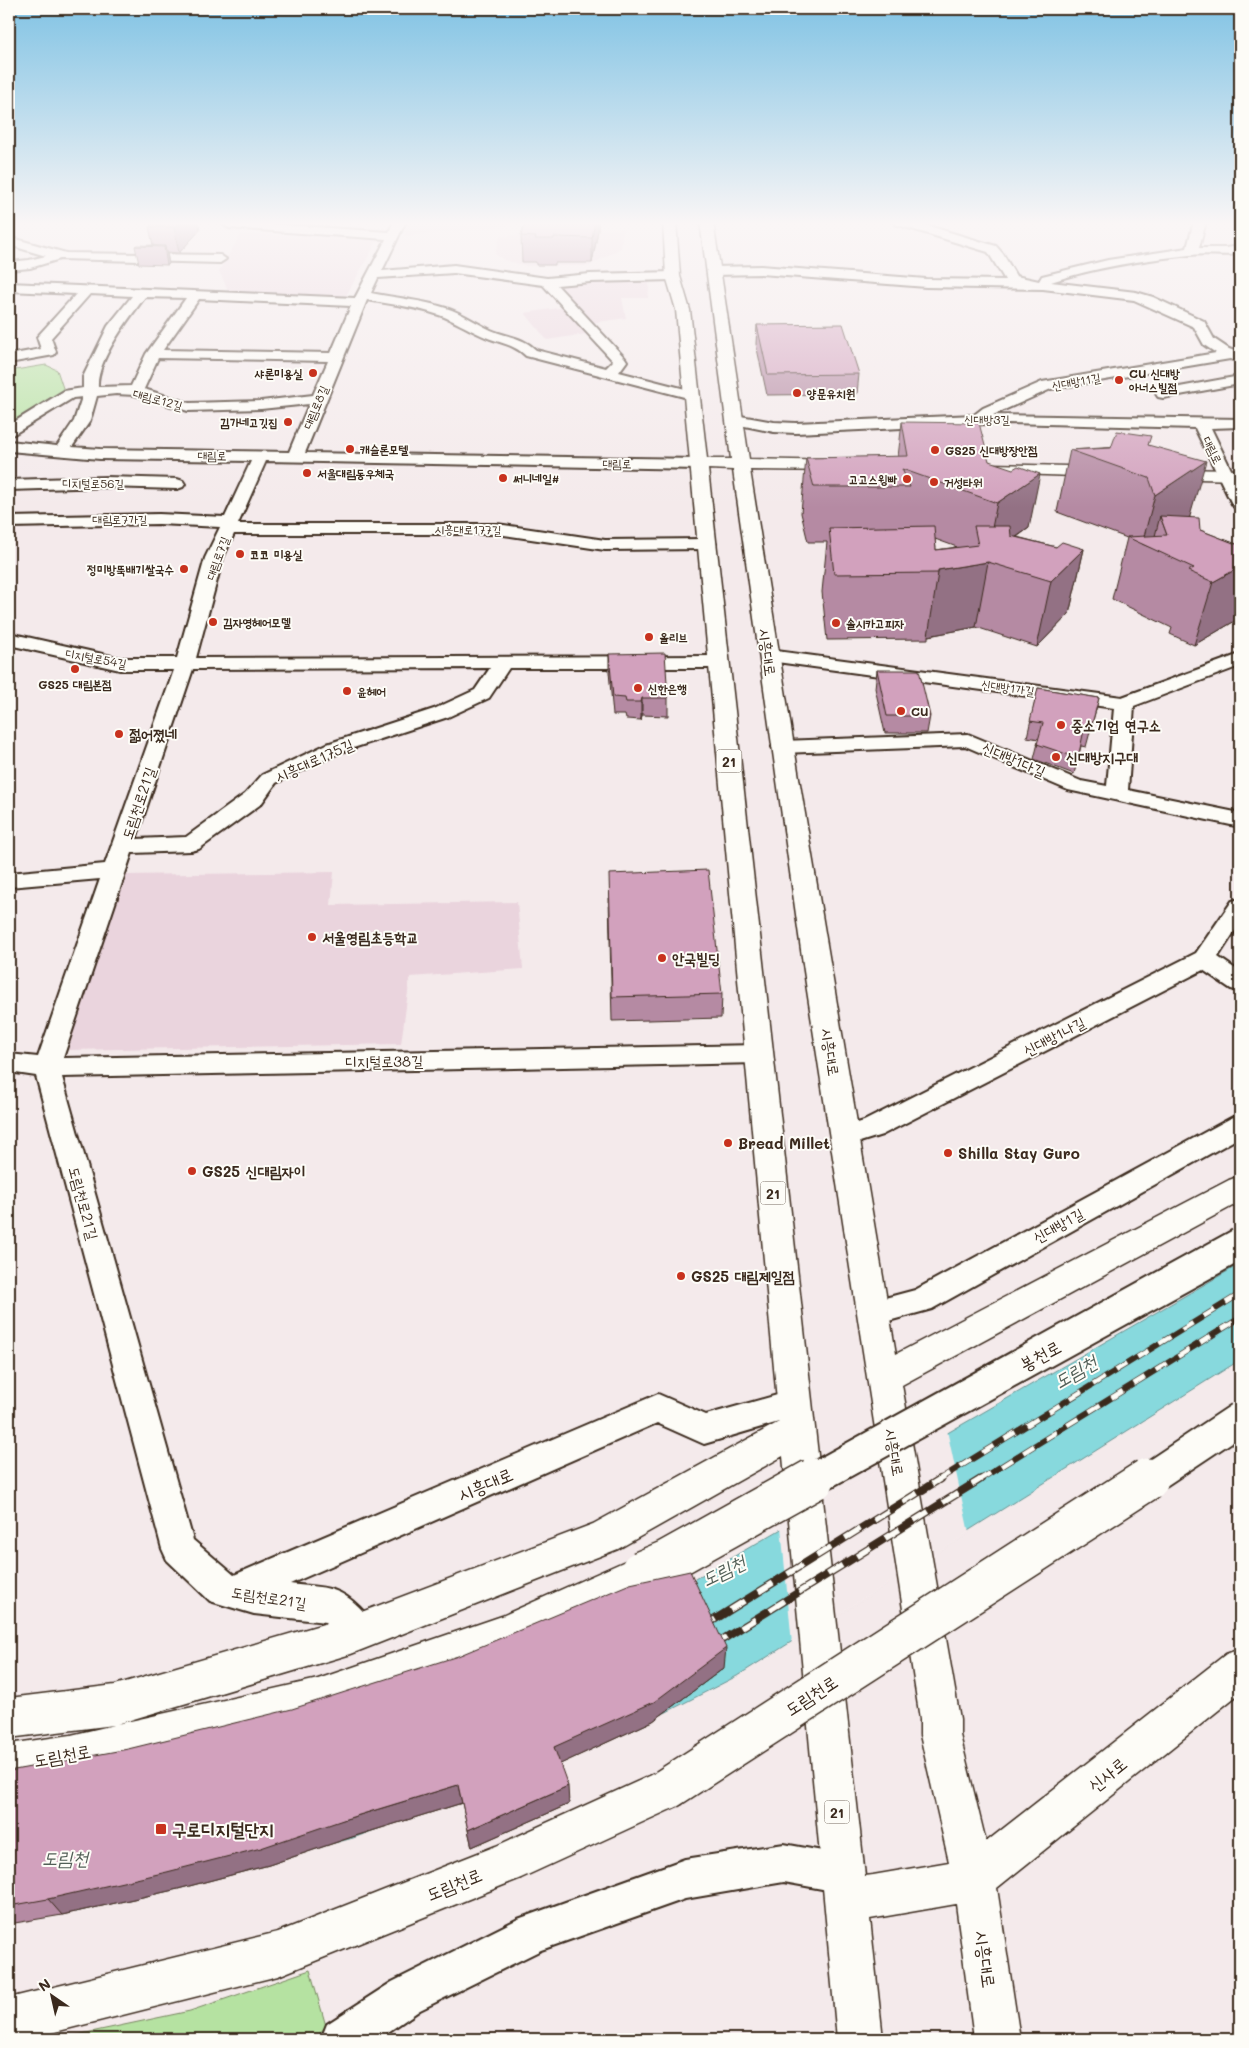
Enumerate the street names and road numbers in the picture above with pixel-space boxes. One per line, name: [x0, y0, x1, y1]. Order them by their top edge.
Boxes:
street label: 신대방11길: [1050, 369, 1102, 393]
street label: 대림로8길: [299, 382, 331, 431]
street label: 대림로12길: [131, 385, 185, 413]
street label: 신대방3길: [964, 411, 1010, 427]
street label: 대림로: [1199, 433, 1227, 467]
street label: 대림로: [197, 447, 227, 463]
street label: 대림로: [602, 455, 632, 471]
street label: 디지털로56길: [62, 475, 125, 491]
street label: 대림로7가길: [93, 511, 148, 527]
street label: 시흥대로177길: [434, 520, 502, 538]
street label: 대림로7길: [202, 534, 232, 582]
street label: 시흥대로: [755, 627, 781, 677]
street label: 디지털로54길: [64, 645, 128, 671]
street label: 신대방1가길: [980, 675, 1036, 699]
street label: 시흥대로175길: [271, 734, 357, 786]
street label: 신대방1다길: [979, 737, 1049, 781]
road number: 21: [716, 749, 742, 772]
street label: 도림천로21길: [116, 764, 160, 842]
street label: 신대방1나길: [1020, 1012, 1088, 1060]
street label: 시흥대로: [817, 1027, 845, 1077]
street label: 디지털로38길: [345, 1050, 423, 1072]
street label: 도림천로21길: [65, 1164, 103, 1242]
road number: 21: [760, 1182, 786, 1204]
street label: 신대방1길: [1029, 1203, 1087, 1247]
street label: 봉천로: [1015, 1334, 1065, 1376]
street label: 시흥대로: [881, 1426, 909, 1478]
street label: 시흥대로: [454, 1462, 516, 1506]
street label: 도림천로21길: [230, 1581, 308, 1613]
street label: 도림천로: [780, 1669, 842, 1721]
street label: 도림천로: [31, 1738, 93, 1772]
street label: 신사로: [1083, 1751, 1131, 1797]
road number: 21: [824, 1800, 850, 1824]
street label: 도림천로: [423, 1862, 485, 1906]
street label: 시흥대로: [970, 1929, 1002, 1989]

